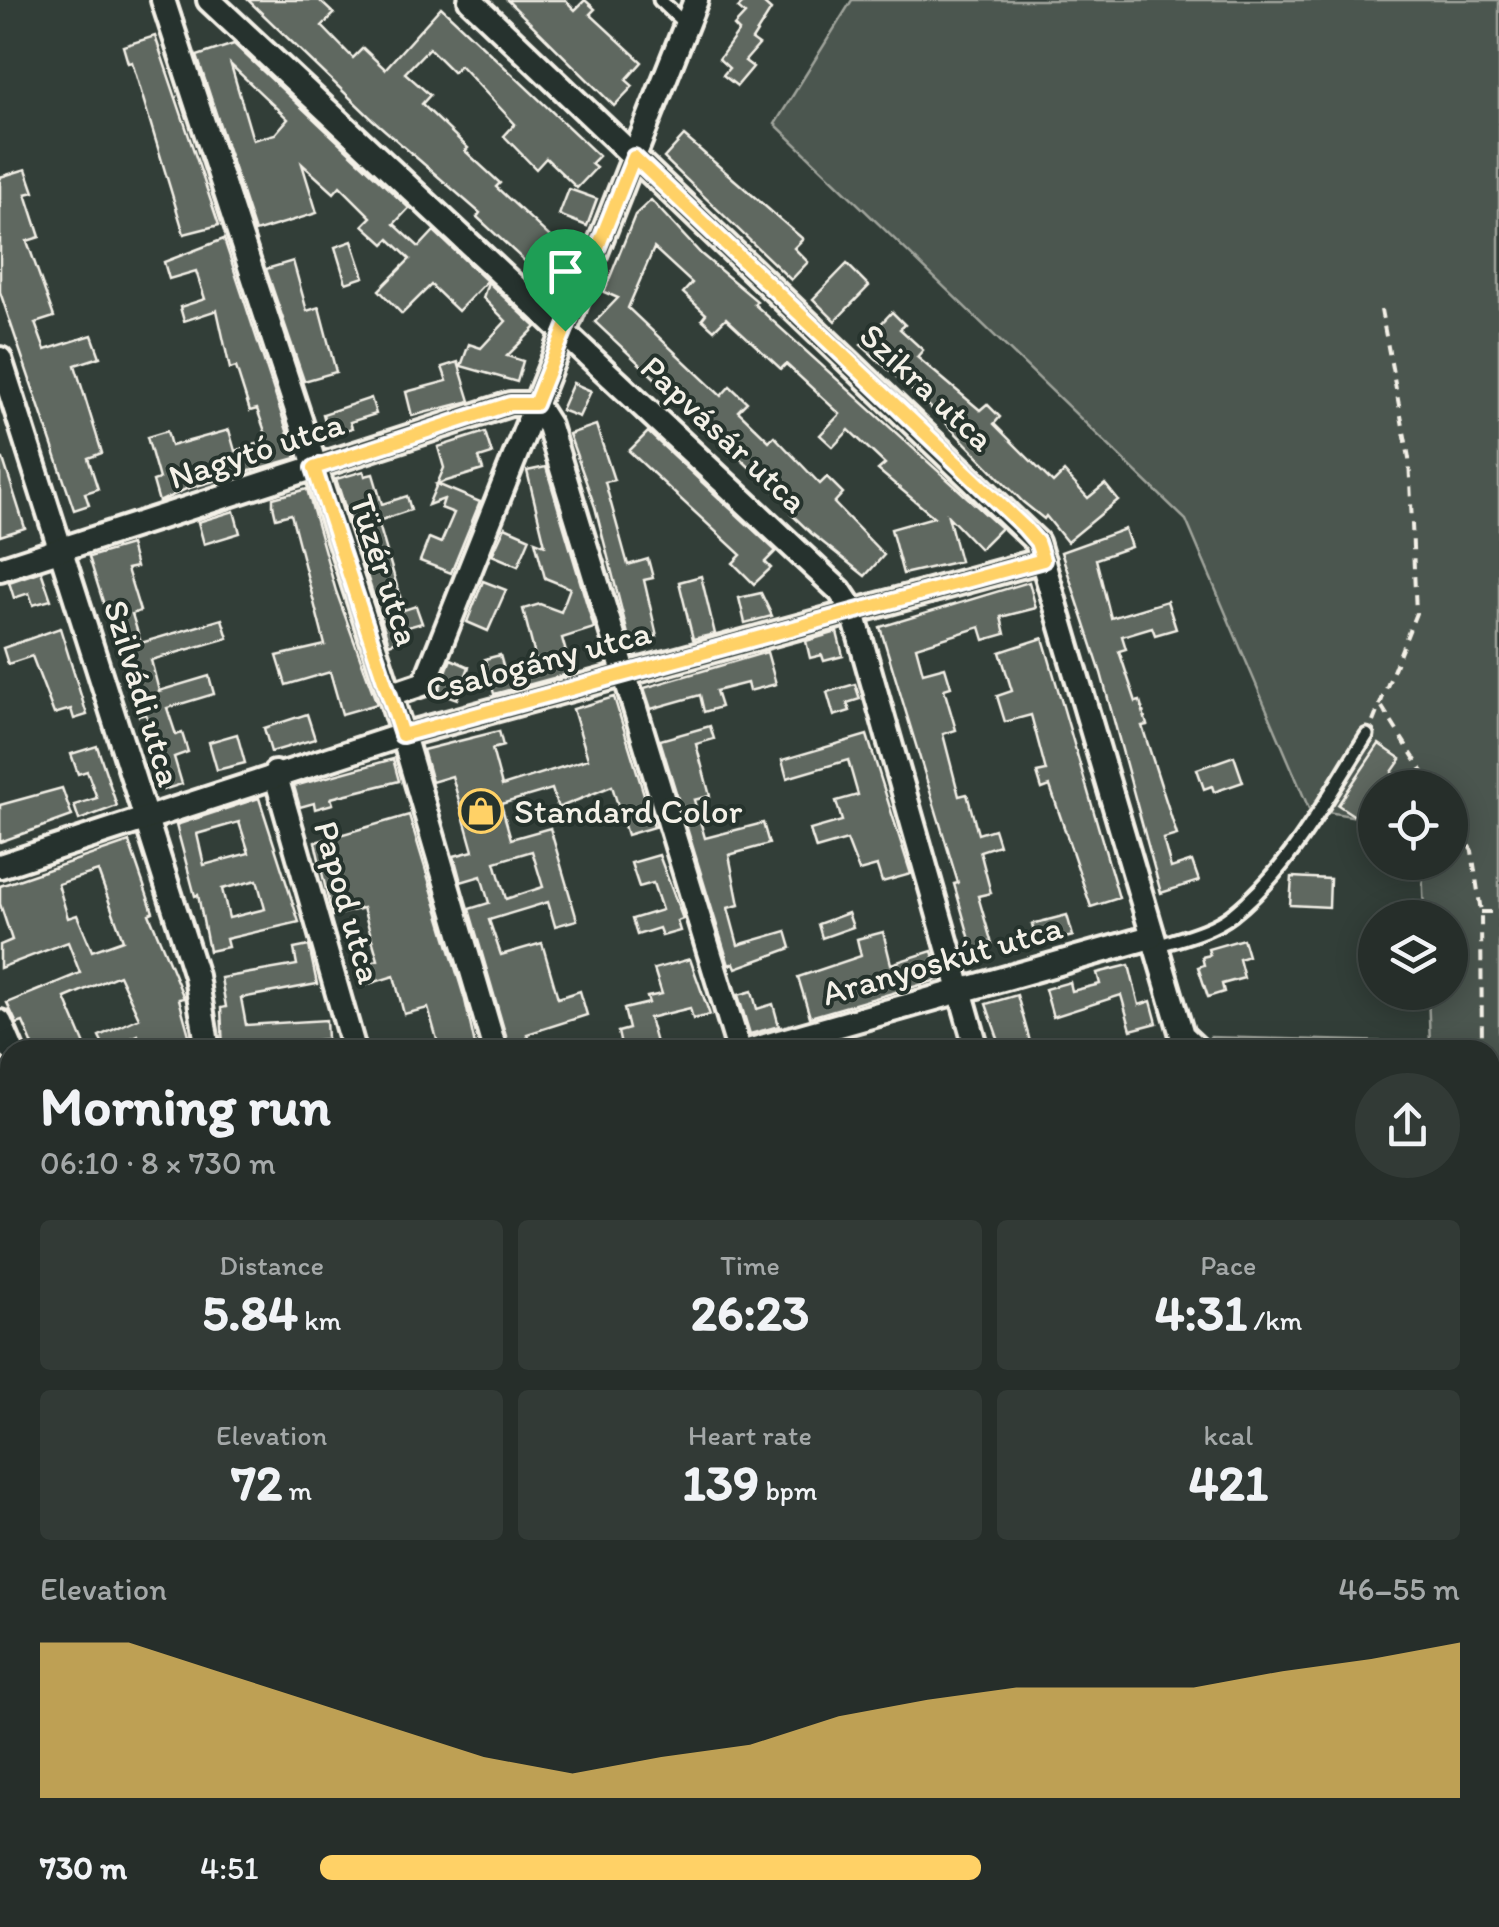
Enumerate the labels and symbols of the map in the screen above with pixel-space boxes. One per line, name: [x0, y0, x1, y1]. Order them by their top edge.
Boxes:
pin: [523, 229, 608, 332]
street label: Szikra utca: [851, 314, 1003, 460]
street label: Papvásár utca: [632, 346, 816, 522]
street label: Nagytó utca: [163, 402, 349, 498]
street label: Tüzér utca: [341, 489, 429, 651]
street label: Szilvádi utca: [95, 595, 191, 791]
street label: Csalogány utca: [421, 611, 655, 711]
shop icon: Standard Color: [458, 788, 504, 834]
place label: Standard Color: [514, 790, 743, 832]
street label: Papod utca: [305, 816, 391, 988]
street label: Aranyoskút utca: [817, 906, 1067, 1014]

